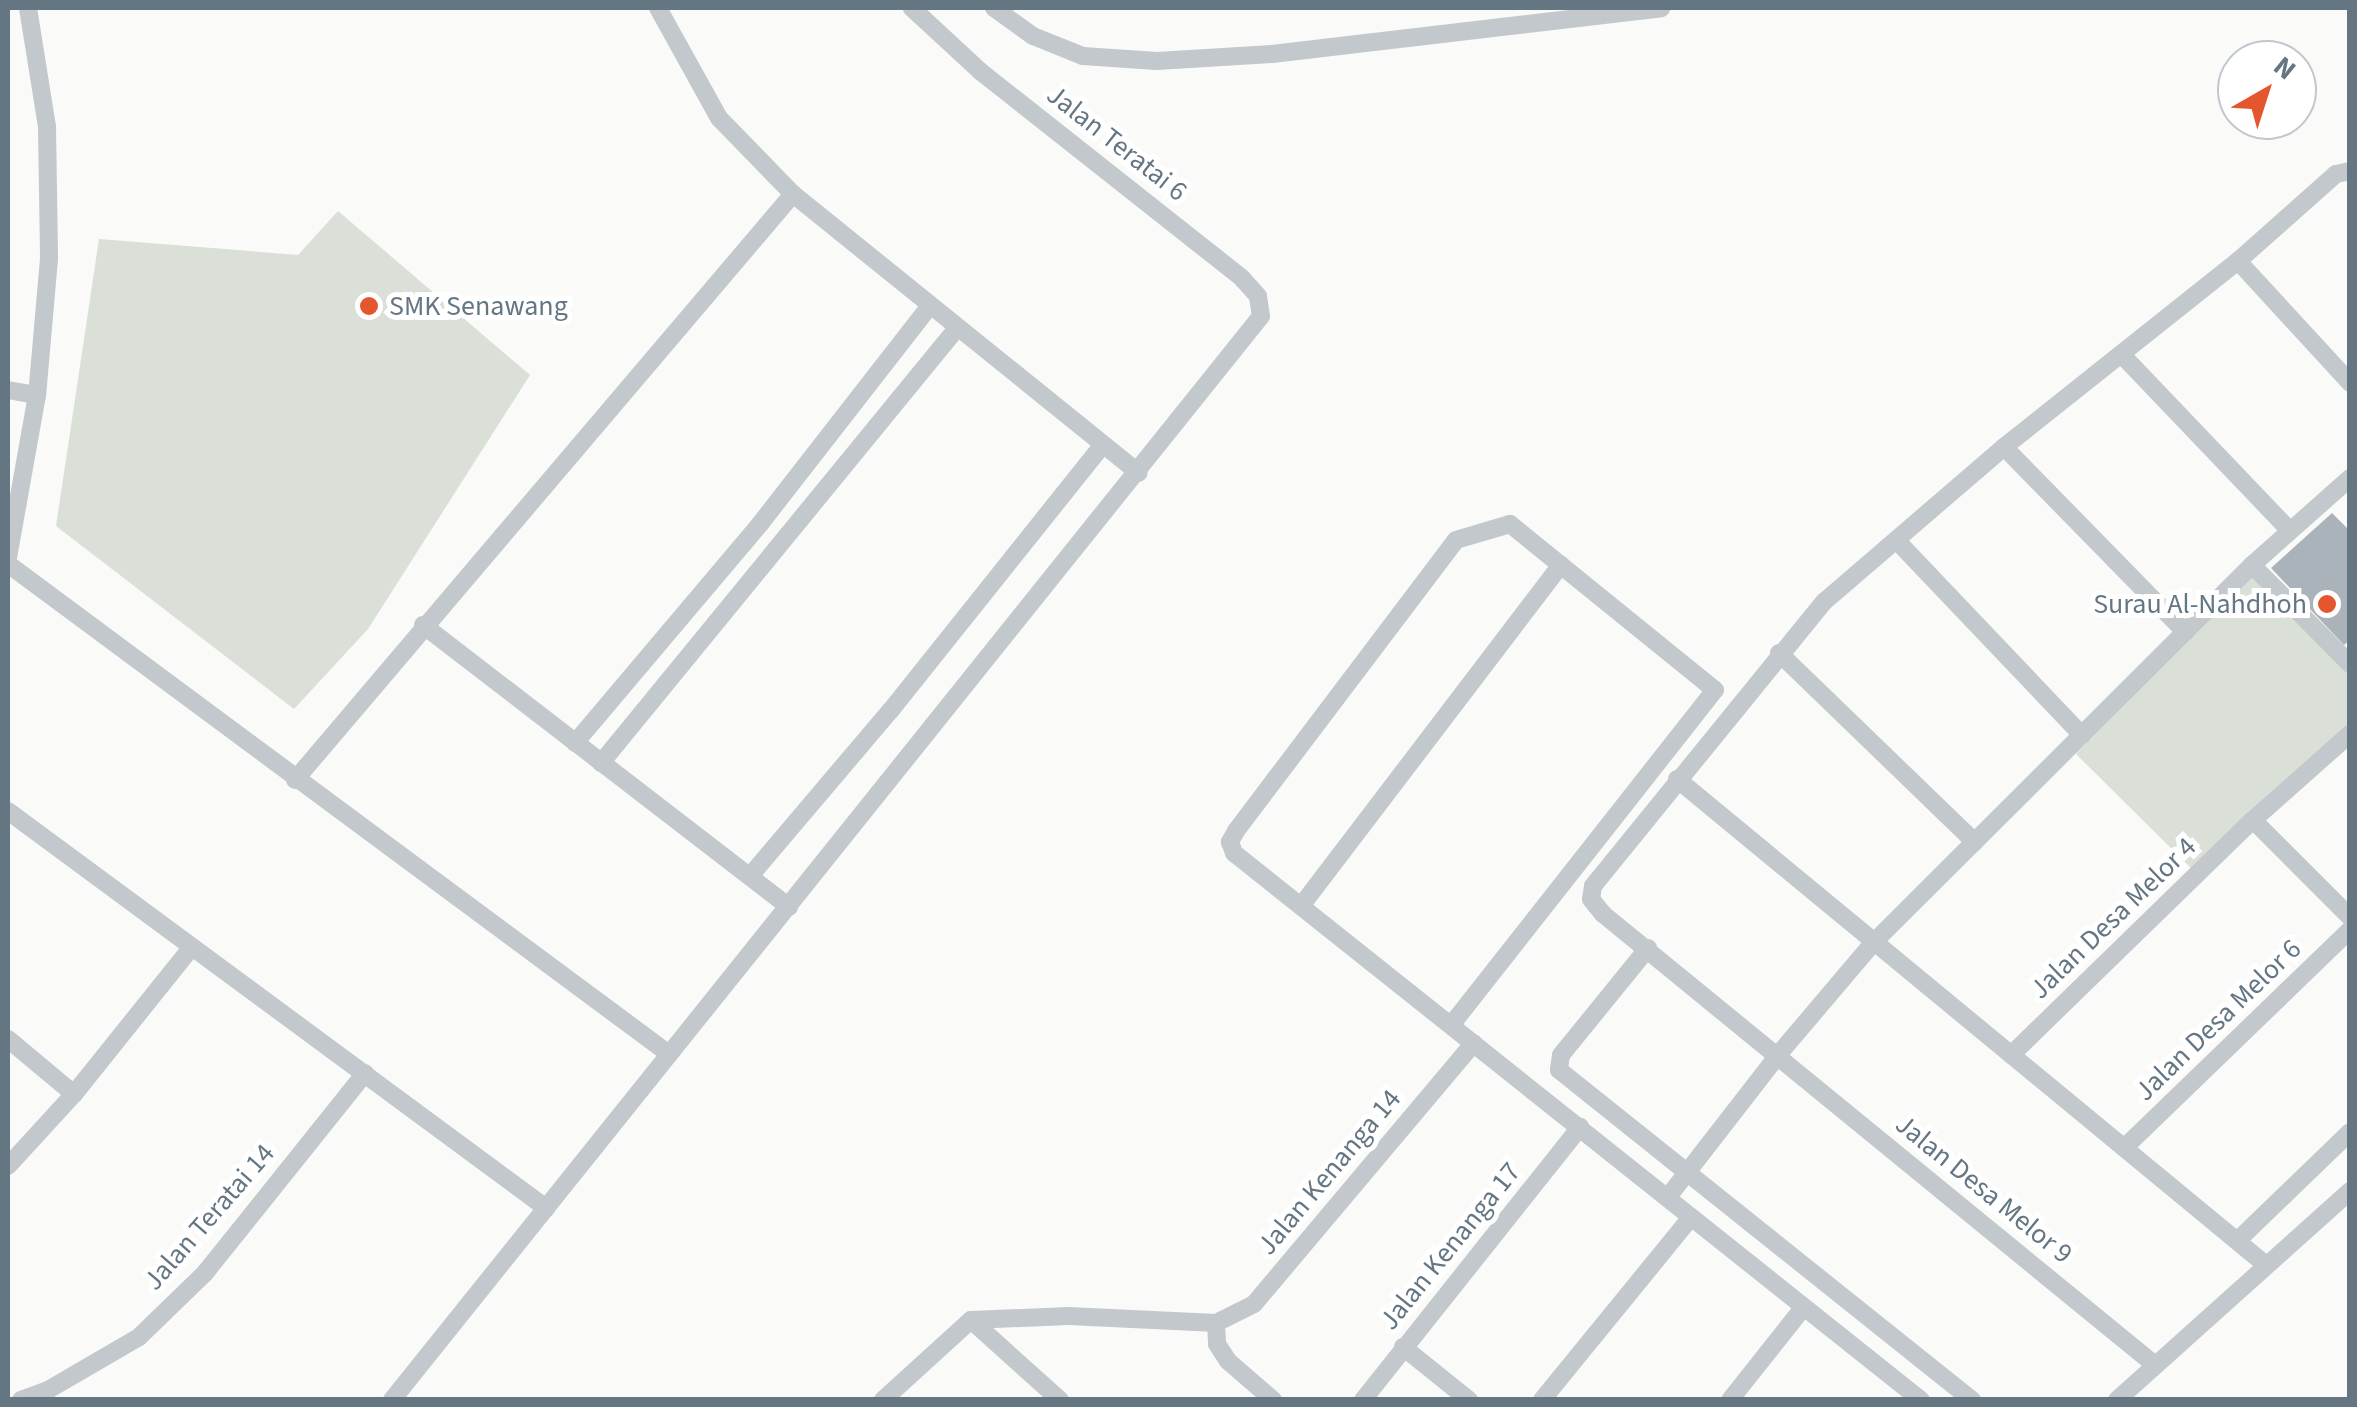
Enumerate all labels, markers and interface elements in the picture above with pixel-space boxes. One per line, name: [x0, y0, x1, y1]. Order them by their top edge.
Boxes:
north arrow: [2217, 40, 2317, 140]
text: N: [2265, 47, 2304, 90]
street label: Jalan Teratai 6: [1040, 78, 1194, 208]
place label: SMK Senawang: [389, 289, 568, 323]
marker: SMK Senawang: [358, 295, 380, 317]
place label: Surau Al-Nahdhoh: [2093, 587, 2307, 621]
marker: Surau Al-Nahdhoh: [2316, 593, 2338, 615]
street label: Jalan Desa Melor 4: [2023, 830, 2203, 1006]
street label: Jalan Desa Melor 6: [2128, 932, 2308, 1108]
street label: Jalan Kenanga 14: [1250, 1082, 1408, 1262]
street label: Jalan Desa Melor 9: [1889, 1107, 2079, 1271]
street label: Jalan Teratai 14: [136, 1137, 282, 1297]
street label: Jalan Kenanga 17: [1372, 1156, 1528, 1336]

